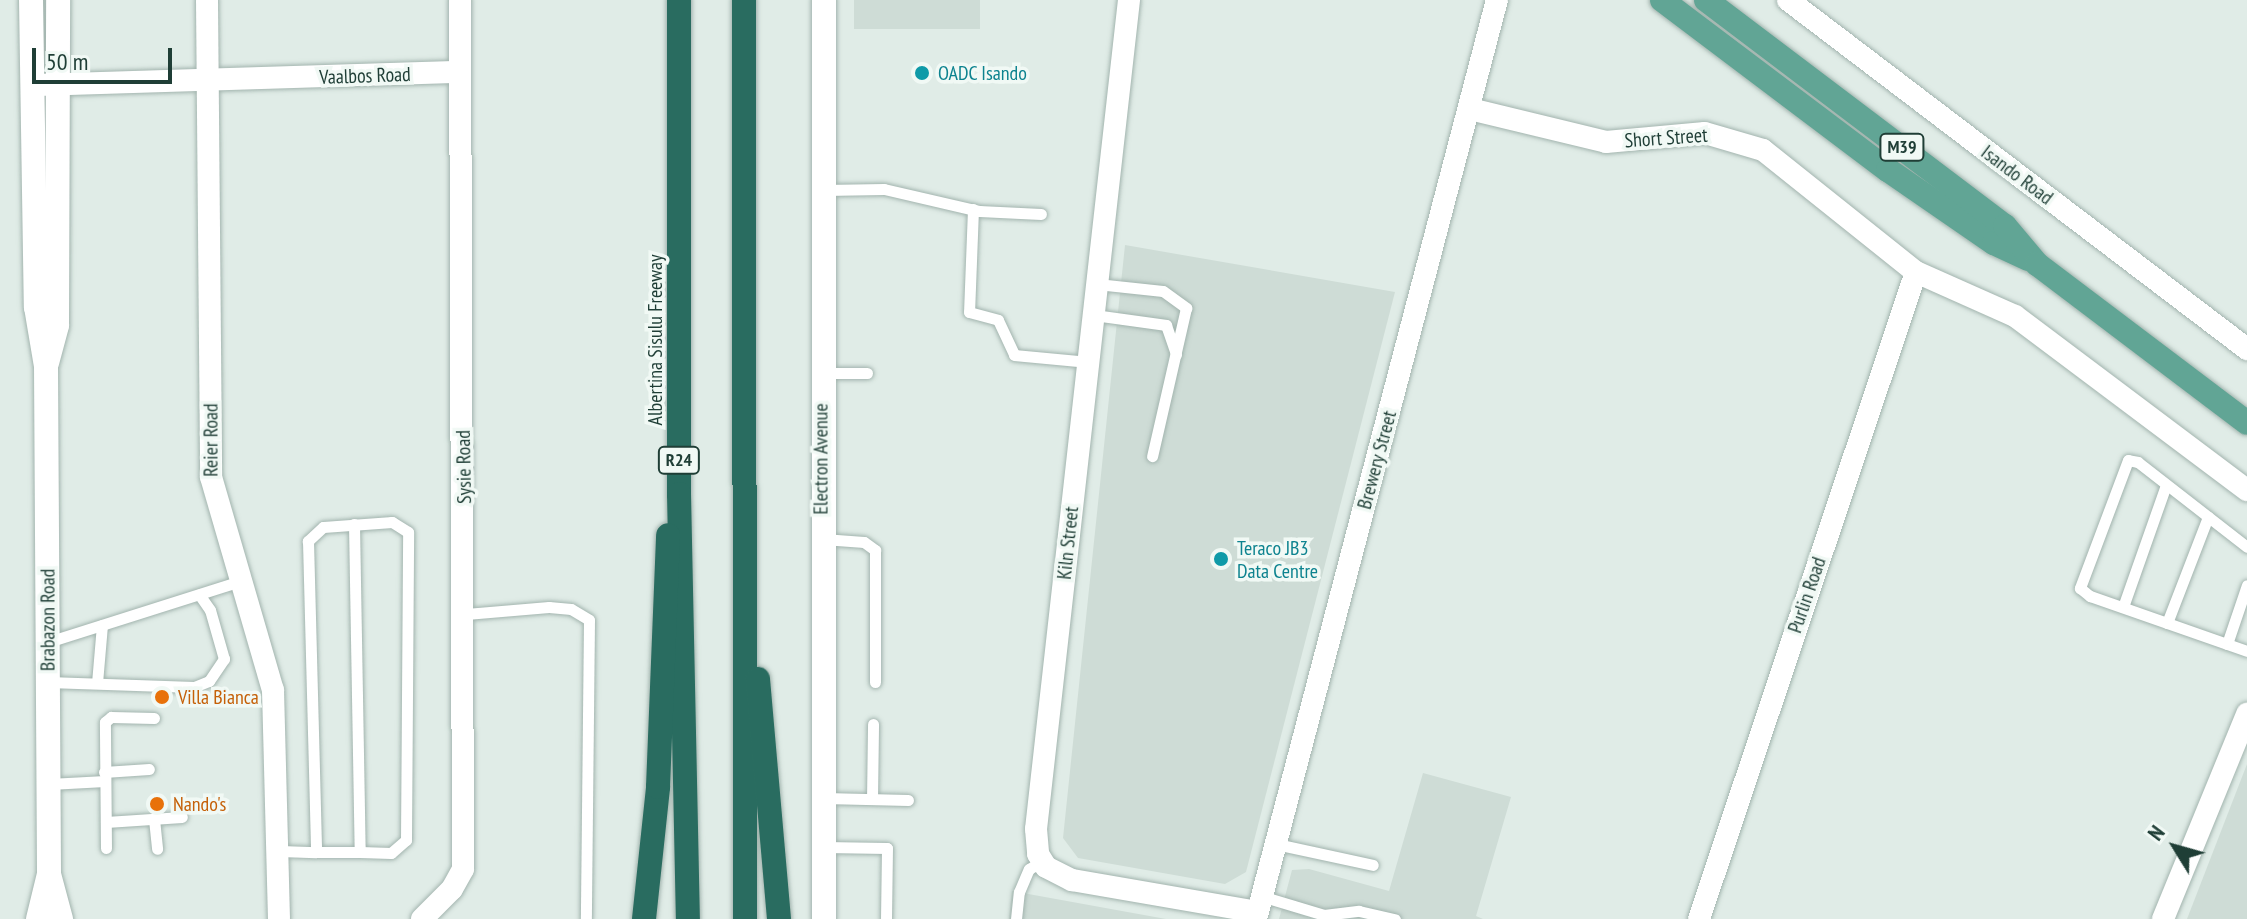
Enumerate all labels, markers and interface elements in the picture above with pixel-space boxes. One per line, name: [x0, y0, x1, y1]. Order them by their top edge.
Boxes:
scale bar: [36, 32, 176, 82]
text: 50 m: [46, 46, 88, 77]
place label: OADC Isando: [938, 61, 1027, 85]
street label: Vaalbos Road: [319, 62, 411, 90]
marker: OADC Isando: [913, 64, 931, 82]
street label: Short Street: [1624, 123, 1708, 153]
road number: M39: [1878, 133, 1926, 161]
street label: Isando Road: [1976, 140, 2058, 210]
street label: Albertina Sisulu Freeway: [643, 254, 667, 426]
street label: Reier Road: [199, 403, 223, 477]
street label: Electron Avenue: [809, 403, 833, 515]
street label: Brewery Street: [1352, 408, 1402, 512]
street label: Sysie Road: [451, 430, 477, 504]
road number: R24: [657, 446, 701, 474]
street label: Kiln Street: [1052, 505, 1084, 581]
place label: Teraco JB3 Data Centre: [1237, 536, 1318, 583]
marker: Teraco JB3 Data Centre: [1212, 550, 1230, 568]
street label: Purlin Road: [1783, 554, 1831, 636]
street label: Brabazon Road: [36, 569, 60, 671]
place label: Villa Bianca: [178, 685, 259, 709]
marker: Villa Bianca: [153, 688, 171, 706]
place label: Nando's: [173, 792, 226, 816]
marker: Nando's: [148, 795, 166, 813]
north arrow: [2135, 807, 2215, 887]
text: N: [2141, 819, 2171, 846]

